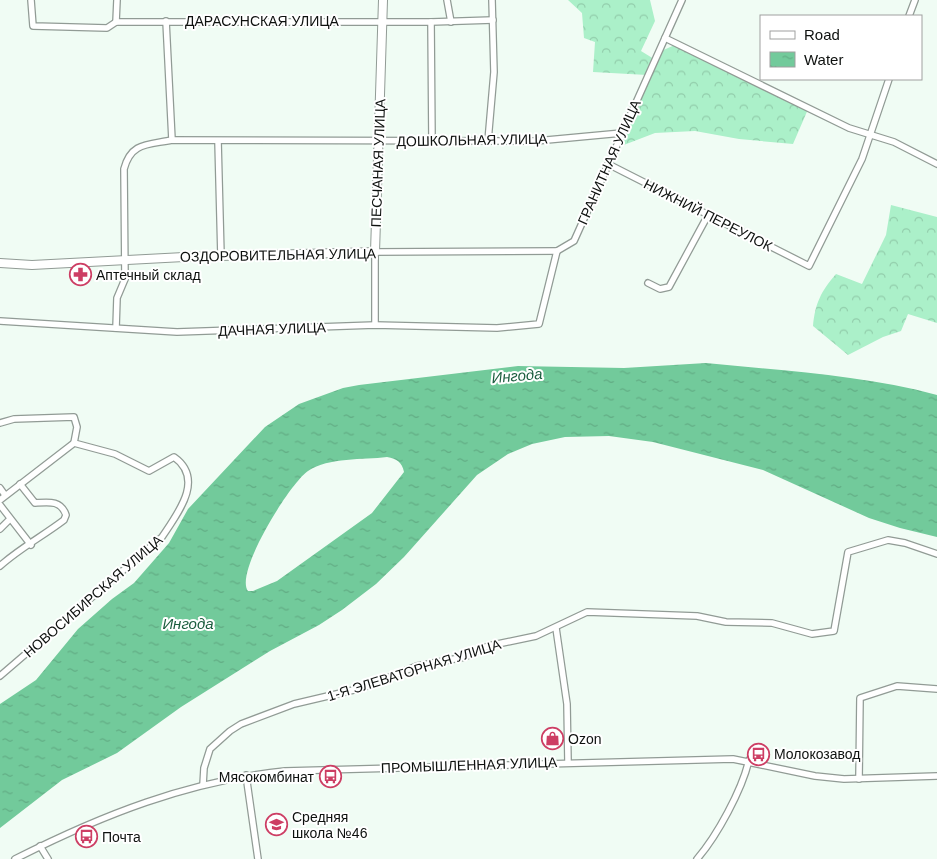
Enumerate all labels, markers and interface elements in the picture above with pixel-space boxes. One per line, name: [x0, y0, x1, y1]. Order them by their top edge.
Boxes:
street label: ДАРАСУНСКАЯ УЛИЦА: [185, 13, 340, 29]
legend: [760, 15, 922, 80]
text: Road: [804, 26, 840, 43]
text: Water: [804, 51, 843, 68]
street label: ГРАНИТНАЯ УЛИЦА: [574, 97, 644, 227]
street label: ПЕСЧАНАЯ УЛИЦА: [368, 98, 388, 228]
street label: ДОШКОЛЬНАЯ УЛИЦА: [396, 131, 548, 149]
street label: НИЖНИЙ ПЕРЕУЛОК: [641, 175, 776, 255]
street label: ОЗДОРОВИТЕЛЬНАЯ УЛИЦА: [180, 245, 377, 265]
pharmacy icon: Аптечный склад: [68, 263, 92, 287]
place label: Аптечный склад: [96, 267, 201, 283]
street label: ДАЧНАЯ УЛИЦА: [218, 319, 327, 339]
water label: Ингода: [491, 365, 543, 386]
street label: НОВОСИБИРСКАЯ УЛИЦА: [20, 531, 166, 661]
water label: Ингода: [162, 615, 214, 632]
street label: 1-Я ЭЛЕВАТОРНАЯ УЛИЦА: [325, 636, 503, 704]
shop icon: Ozon: [540, 727, 564, 751]
place label: Ozon: [568, 731, 601, 747]
bus stop icon: Молокозавод: [746, 742, 770, 766]
place label: Молокозавод: [774, 746, 860, 762]
street label: ПРОМЫШЛЕННАЯ УЛИЦА: [381, 754, 558, 776]
bus stop icon: Мясокомбинат: [318, 765, 342, 789]
place label: Мясокомбинат: [219, 769, 315, 785]
place label: Средняя школа №46: [292, 809, 368, 841]
school or university icon: Средняя школа №46: [264, 813, 288, 837]
bus stop icon: Почта: [74, 825, 98, 849]
place label: Почта: [102, 829, 141, 845]

